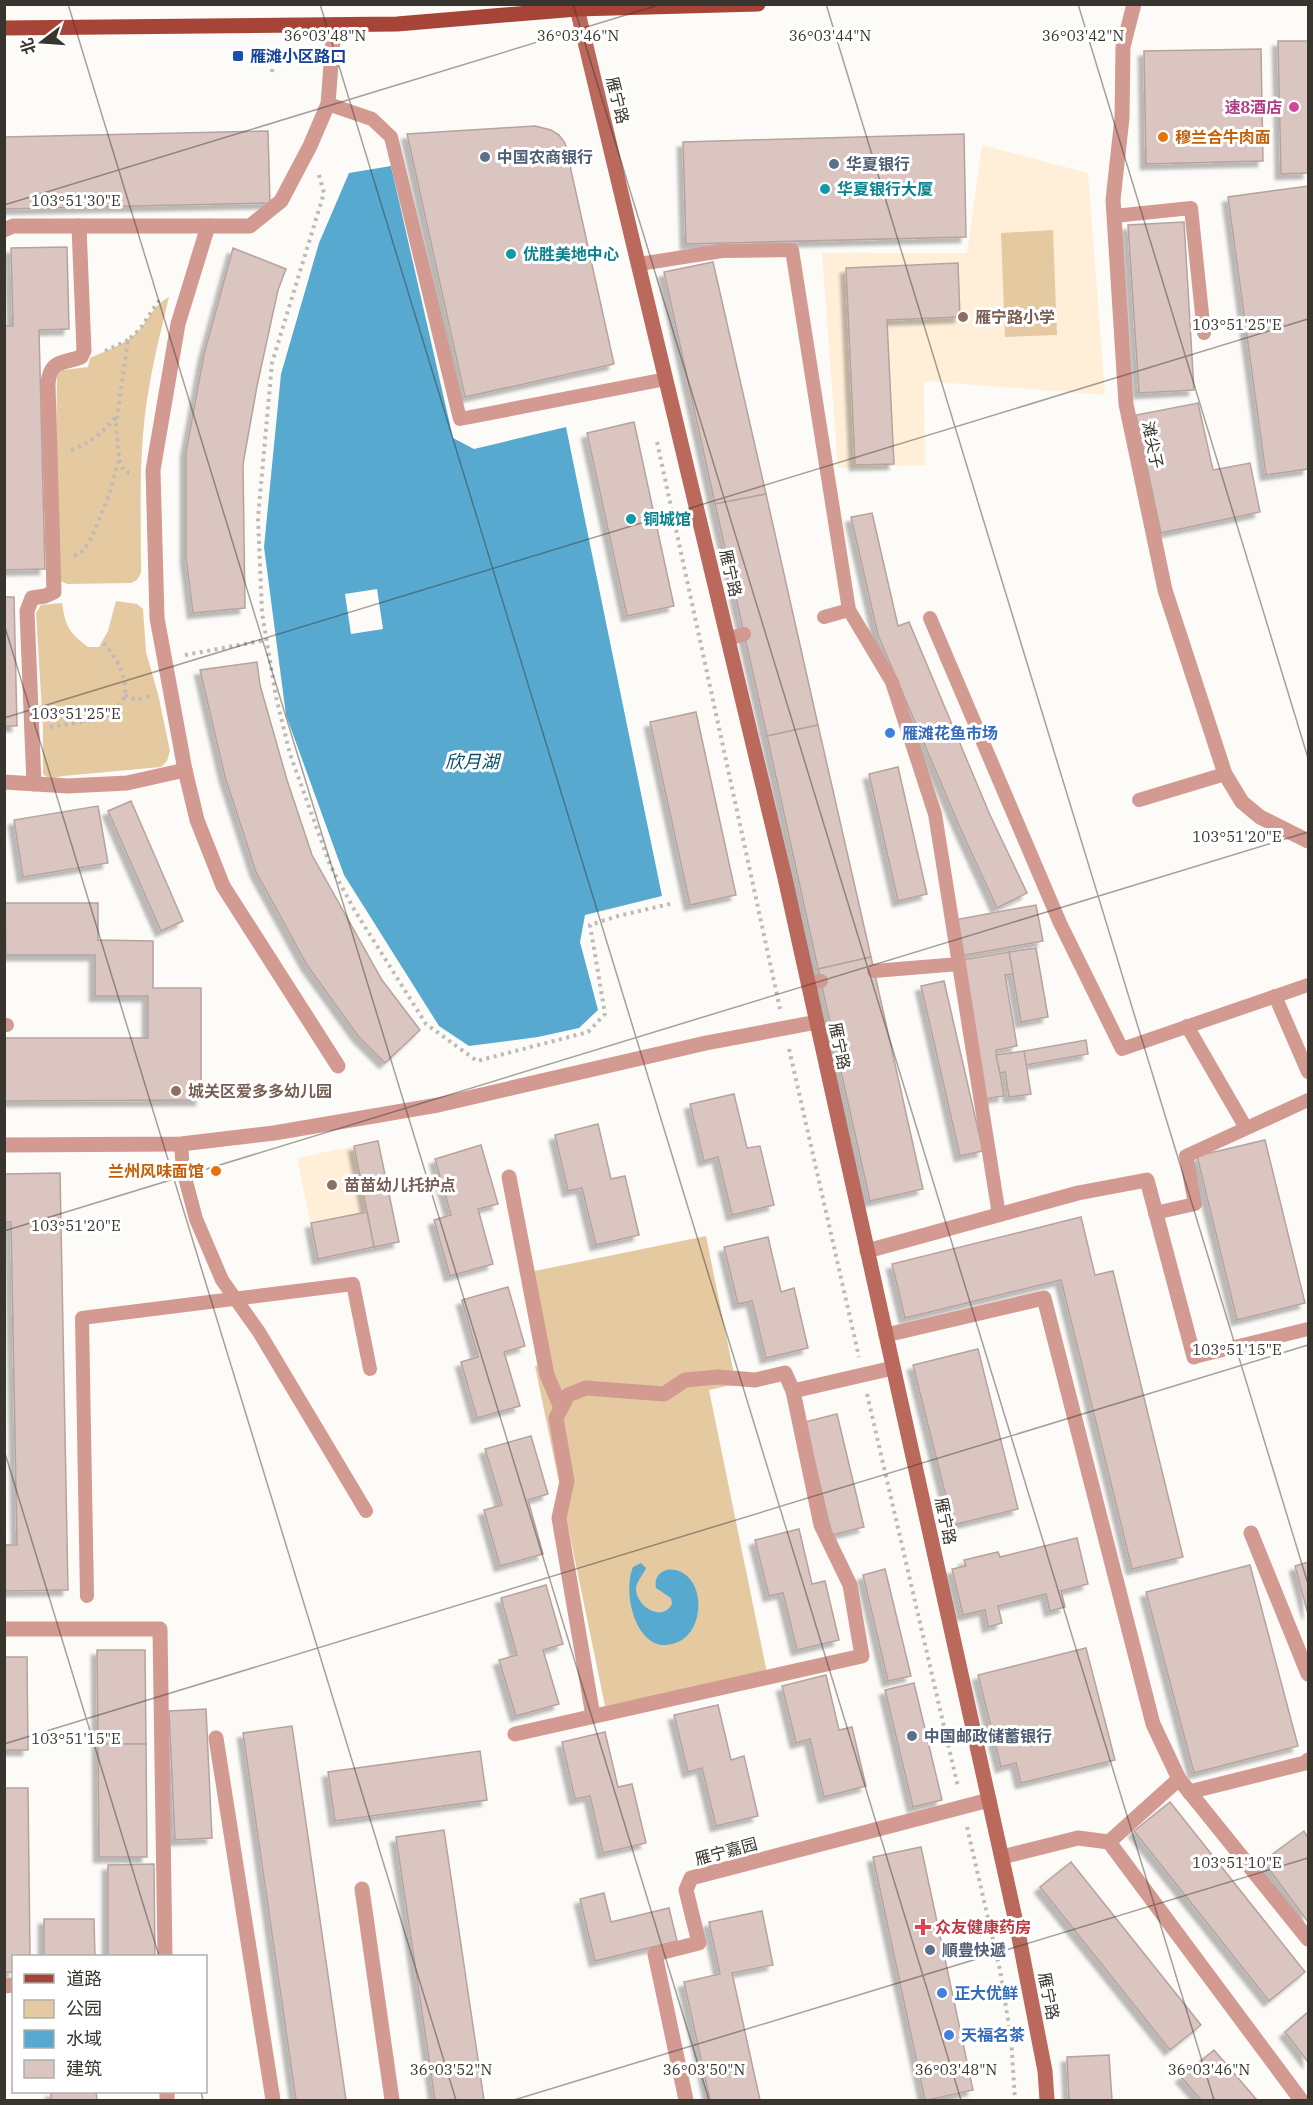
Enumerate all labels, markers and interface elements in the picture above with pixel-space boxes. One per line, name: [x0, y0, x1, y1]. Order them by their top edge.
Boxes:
north arrow: [12, 12, 72, 72]
text: 36°03'48"N: [284, 26, 366, 45]
text: 36°03'46"N: [537, 26, 619, 45]
text: 36°03'44"N: [789, 26, 871, 45]
text: 36°03'42"N: [1042, 26, 1124, 45]
text: 北: [16, 36, 40, 57]
place label: 雁滩小区路口: [250, 46, 346, 66]
marker: 雁滩小区路口: [231, 49, 245, 63]
street label: 雁宁路: [602, 74, 634, 126]
place label: 速8酒店: [1224, 97, 1282, 117]
marker: 速8酒店: [1287, 100, 1301, 114]
place label: 穆兰合牛肉面: [1175, 127, 1271, 147]
marker: 穆兰合牛肉面: [1156, 130, 1170, 144]
place label: 中国农商银行: [497, 147, 593, 167]
marker: 中国农商银行: [478, 150, 492, 164]
place label: 华夏银行: [846, 154, 910, 174]
marker: 华夏银行: [827, 157, 841, 171]
place label: 华夏银行大厦: [837, 179, 933, 199]
marker: 华夏银行大厦: [818, 182, 832, 196]
text: 103°51'30"E: [31, 191, 121, 210]
place label: 优胜美地中心: [523, 244, 619, 264]
marker: 优胜美地中心: [504, 247, 518, 261]
place label: 雁宁路小学: [975, 307, 1055, 327]
marker: 雁宁路小学: [956, 310, 970, 324]
text: 103°51'25"E: [1192, 315, 1282, 334]
street label: 滩尖子: [1138, 419, 1168, 471]
place label: 铜城馆: [643, 509, 691, 529]
marker: 铜城馆: [624, 512, 638, 526]
street label: 雁宁路: [716, 547, 746, 599]
text: 103°51'25"E: [31, 704, 121, 723]
place label: 雁滩花鱼市场: [902, 723, 998, 743]
marker: 雁滩花鱼市场: [883, 726, 897, 740]
water label: 欣月湖: [445, 750, 502, 773]
text: 103°51'20"E: [1192, 827, 1282, 846]
street label: 雁宁路: [825, 1020, 855, 1072]
place label: 城关区爱多多幼儿园: [188, 1081, 332, 1101]
marker: 城关区爱多多幼儿园: [169, 1084, 183, 1098]
place label: 兰州风味面馆: [108, 1161, 204, 1181]
marker: 兰州风味面馆: [209, 1164, 223, 1178]
place label: 苗苗幼儿托护点: [344, 1175, 456, 1195]
marker: 苗苗幼儿托护点: [325, 1178, 339, 1192]
text: 103°51'20"E: [31, 1216, 121, 1235]
text: 103°51'15"E: [1192, 1340, 1282, 1359]
street label: 雁宁路: [931, 1495, 961, 1547]
place label: 中国邮政储蓄银行: [924, 1726, 1052, 1746]
text: 103°51'15"E: [31, 1729, 121, 1748]
marker: 中国邮政储蓄银行: [905, 1729, 919, 1743]
street label: 雁宁嘉园: [692, 1833, 760, 1869]
text: 103°51'10"E: [1192, 1853, 1282, 1872]
place label: 众友健康药房: [935, 1917, 1031, 1937]
marker: 众友健康药房: [916, 1920, 930, 1934]
place label: 順豊快遞: [942, 1940, 1006, 1960]
marker: 順豊快遞: [923, 1943, 937, 1957]
legend: [12, 1955, 207, 2093]
text: 道路: [66, 1967, 102, 1990]
street label: 雁宁路: [1035, 1971, 1063, 2021]
place label: 正大优鲜: [954, 1983, 1018, 2003]
marker: 正大优鲜: [935, 1986, 949, 2000]
text: 公园: [66, 1997, 102, 2020]
place label: 天福名茶: [961, 2025, 1025, 2045]
text: 水域: [66, 2027, 102, 2050]
marker: 天福名茶: [942, 2028, 956, 2042]
text: 建筑: [66, 2057, 102, 2080]
text: 36°03'52"N: [410, 2060, 492, 2079]
text: 36°03'50"N: [663, 2060, 745, 2079]
text: 36°03'48"N: [915, 2060, 997, 2079]
text: 36°03'46"N: [1168, 2060, 1250, 2079]

